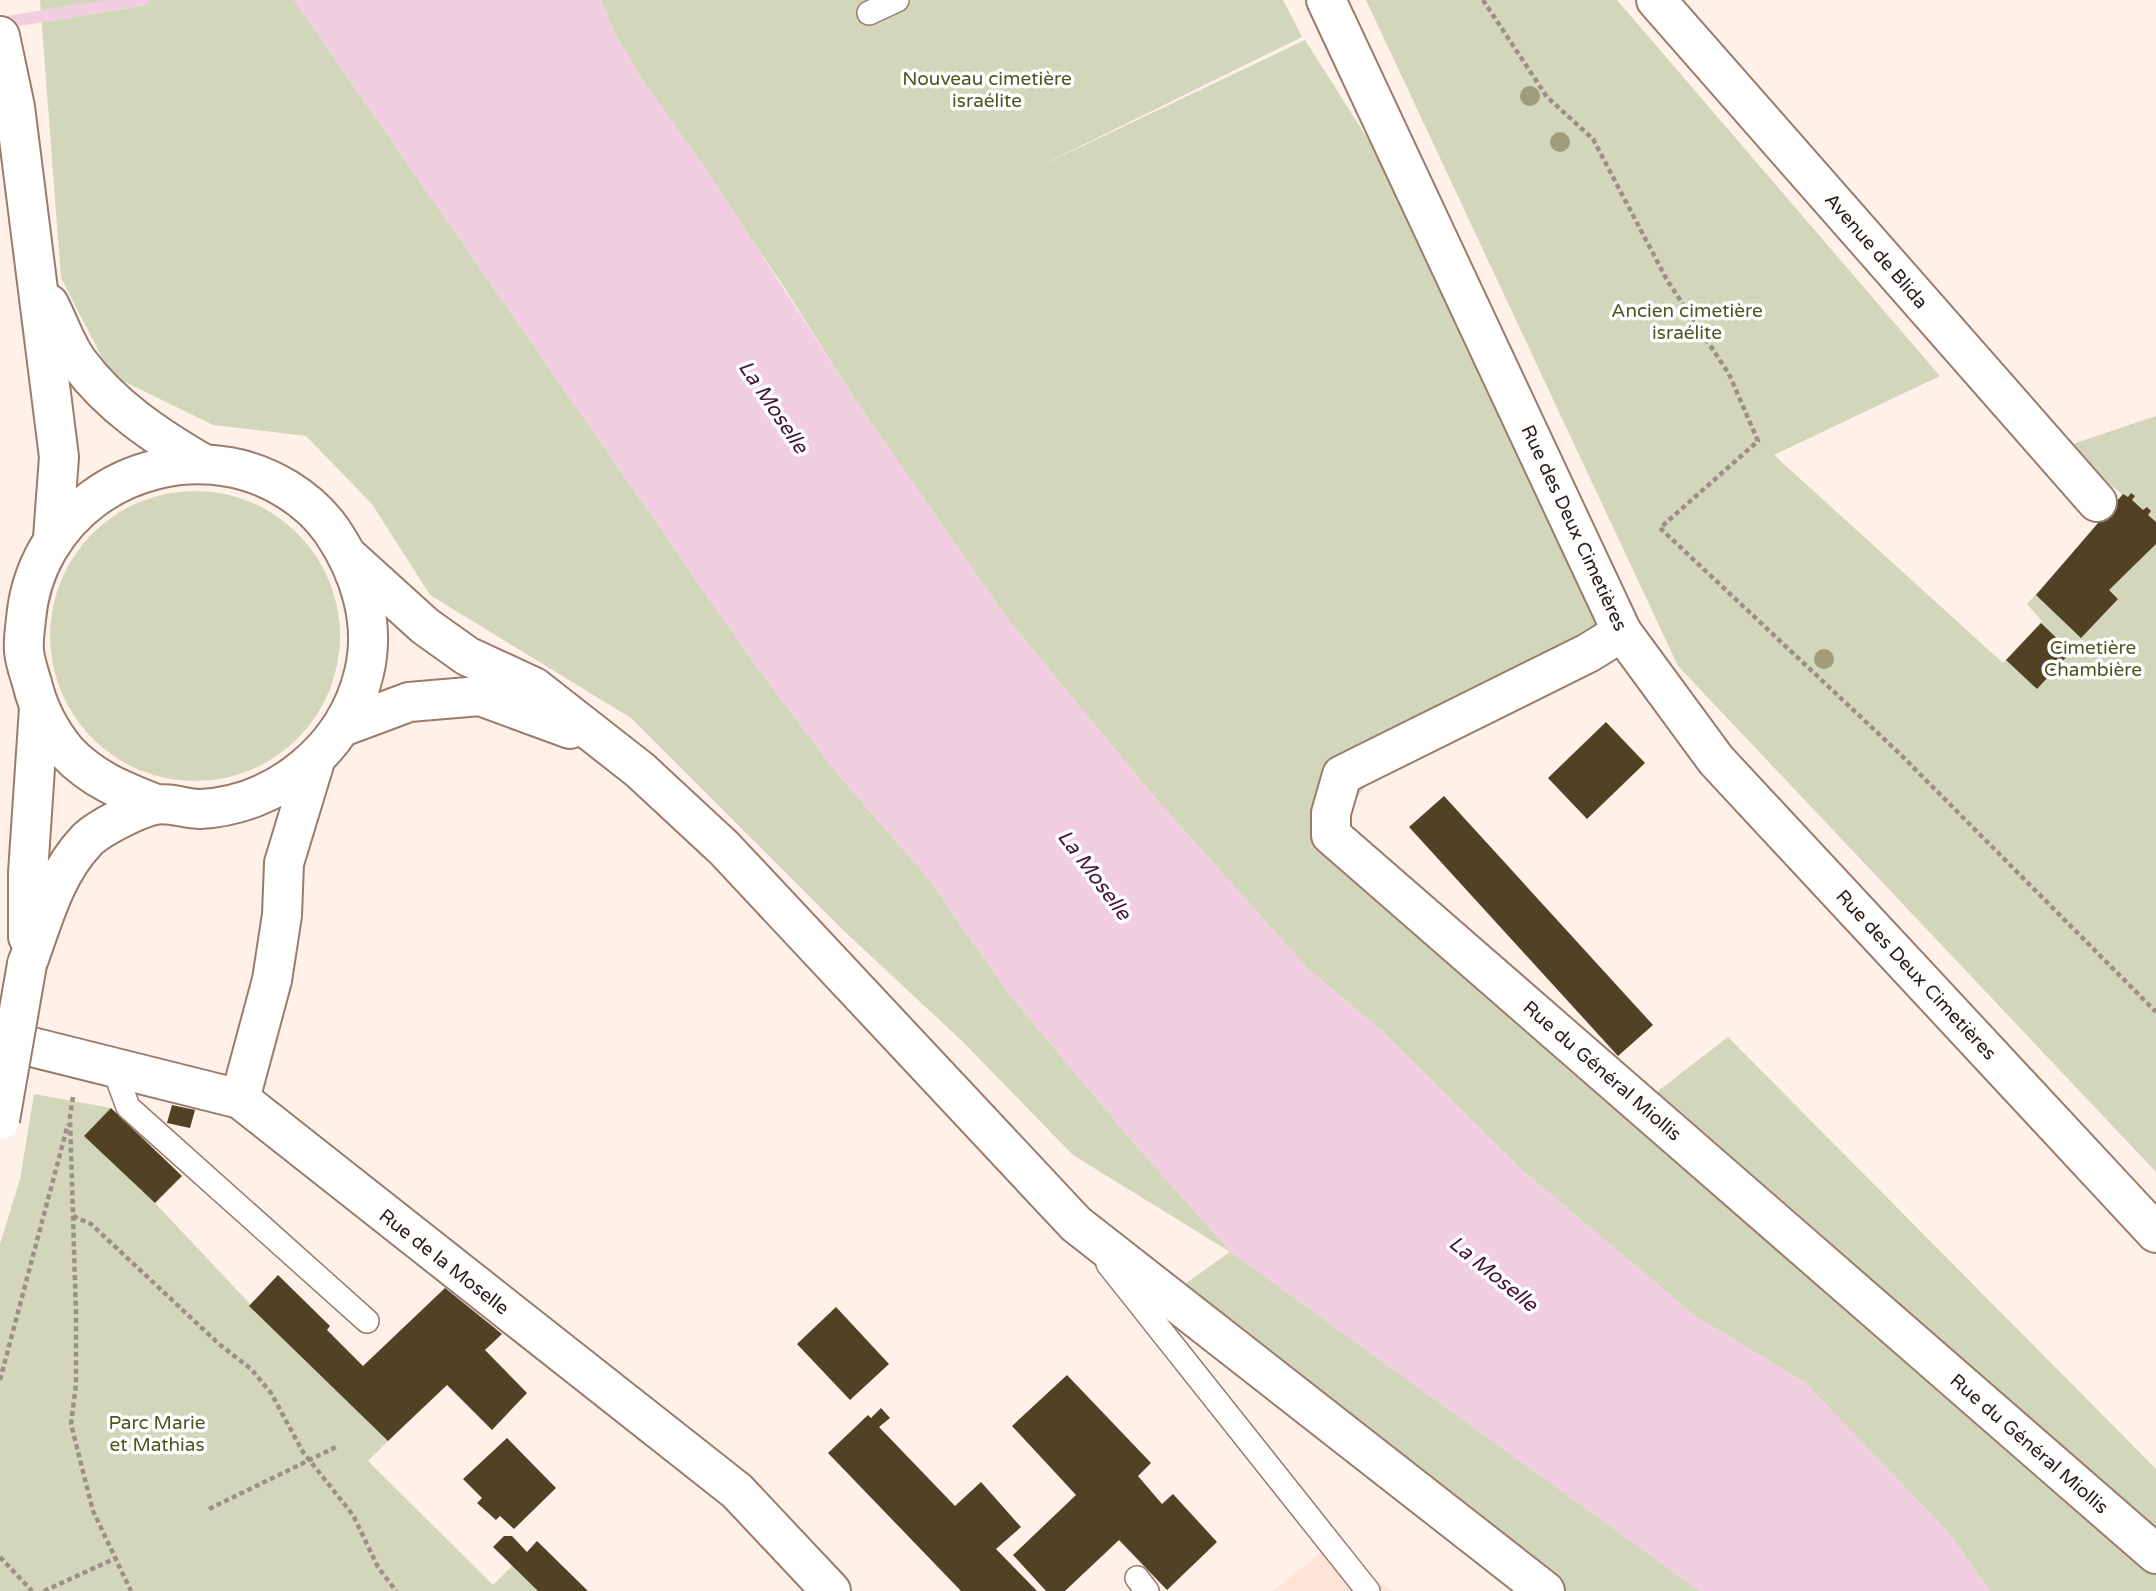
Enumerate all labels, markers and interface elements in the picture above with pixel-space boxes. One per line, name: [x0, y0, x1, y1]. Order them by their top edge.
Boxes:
park label: Nouveau cimetière israélite: [902, 68, 1072, 112]
street label: Avenue de Blida: [1820, 189, 1932, 313]
park label: Ancien cimetière israélite: [1611, 300, 1763, 344]
water label: La Moselle: [733, 356, 814, 459]
street label: Rue des Deux Cimetières: [1517, 422, 1631, 634]
park label: Cimetière Chambière: [2044, 637, 2142, 681]
water label: La Moselle: [1052, 825, 1137, 926]
street label: Rue des Deux Cimetières: [1831, 885, 2001, 1065]
street label: Rue du Général Miollis: [1518, 996, 1686, 1146]
street label: Rue de la Moselle: [375, 1205, 513, 1319]
water label: La Moselle: [1444, 1231, 1543, 1318]
street label: Rue du Général Miollis: [1945, 1369, 2113, 1519]
park label: Parc Marie et Mathias: [109, 1412, 205, 1456]

